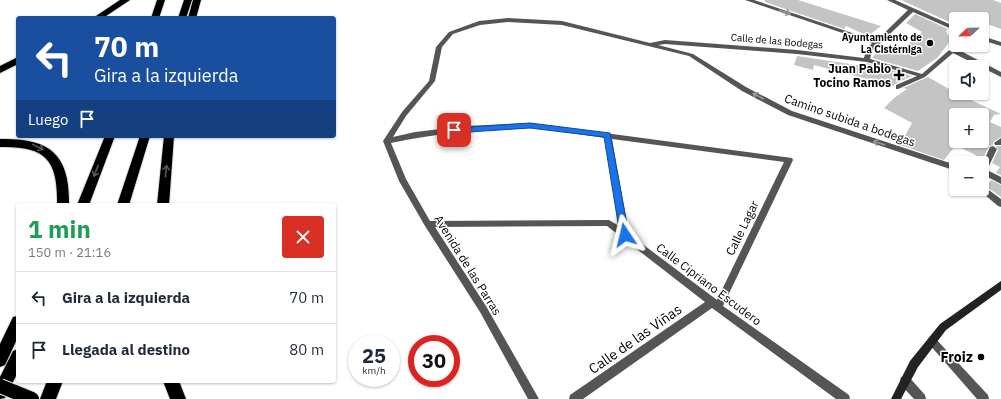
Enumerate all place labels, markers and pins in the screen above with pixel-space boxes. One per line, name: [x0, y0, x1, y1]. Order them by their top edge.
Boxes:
place label: Ayuntamiento de La Cistérniga: [842, 31, 922, 56]
marker: Ayuntamiento de La Cistérniga: [925, 38, 935, 48]
place label: Juan Pablo Tocino Ramos: [813, 61, 891, 90]
marker: Juan Pablo Tocino Ramos: [894, 70, 904, 80]
pin: [437, 113, 471, 147]
place label: Froiz: [940, 348, 973, 366]
marker: Froiz: [976, 352, 986, 362]

